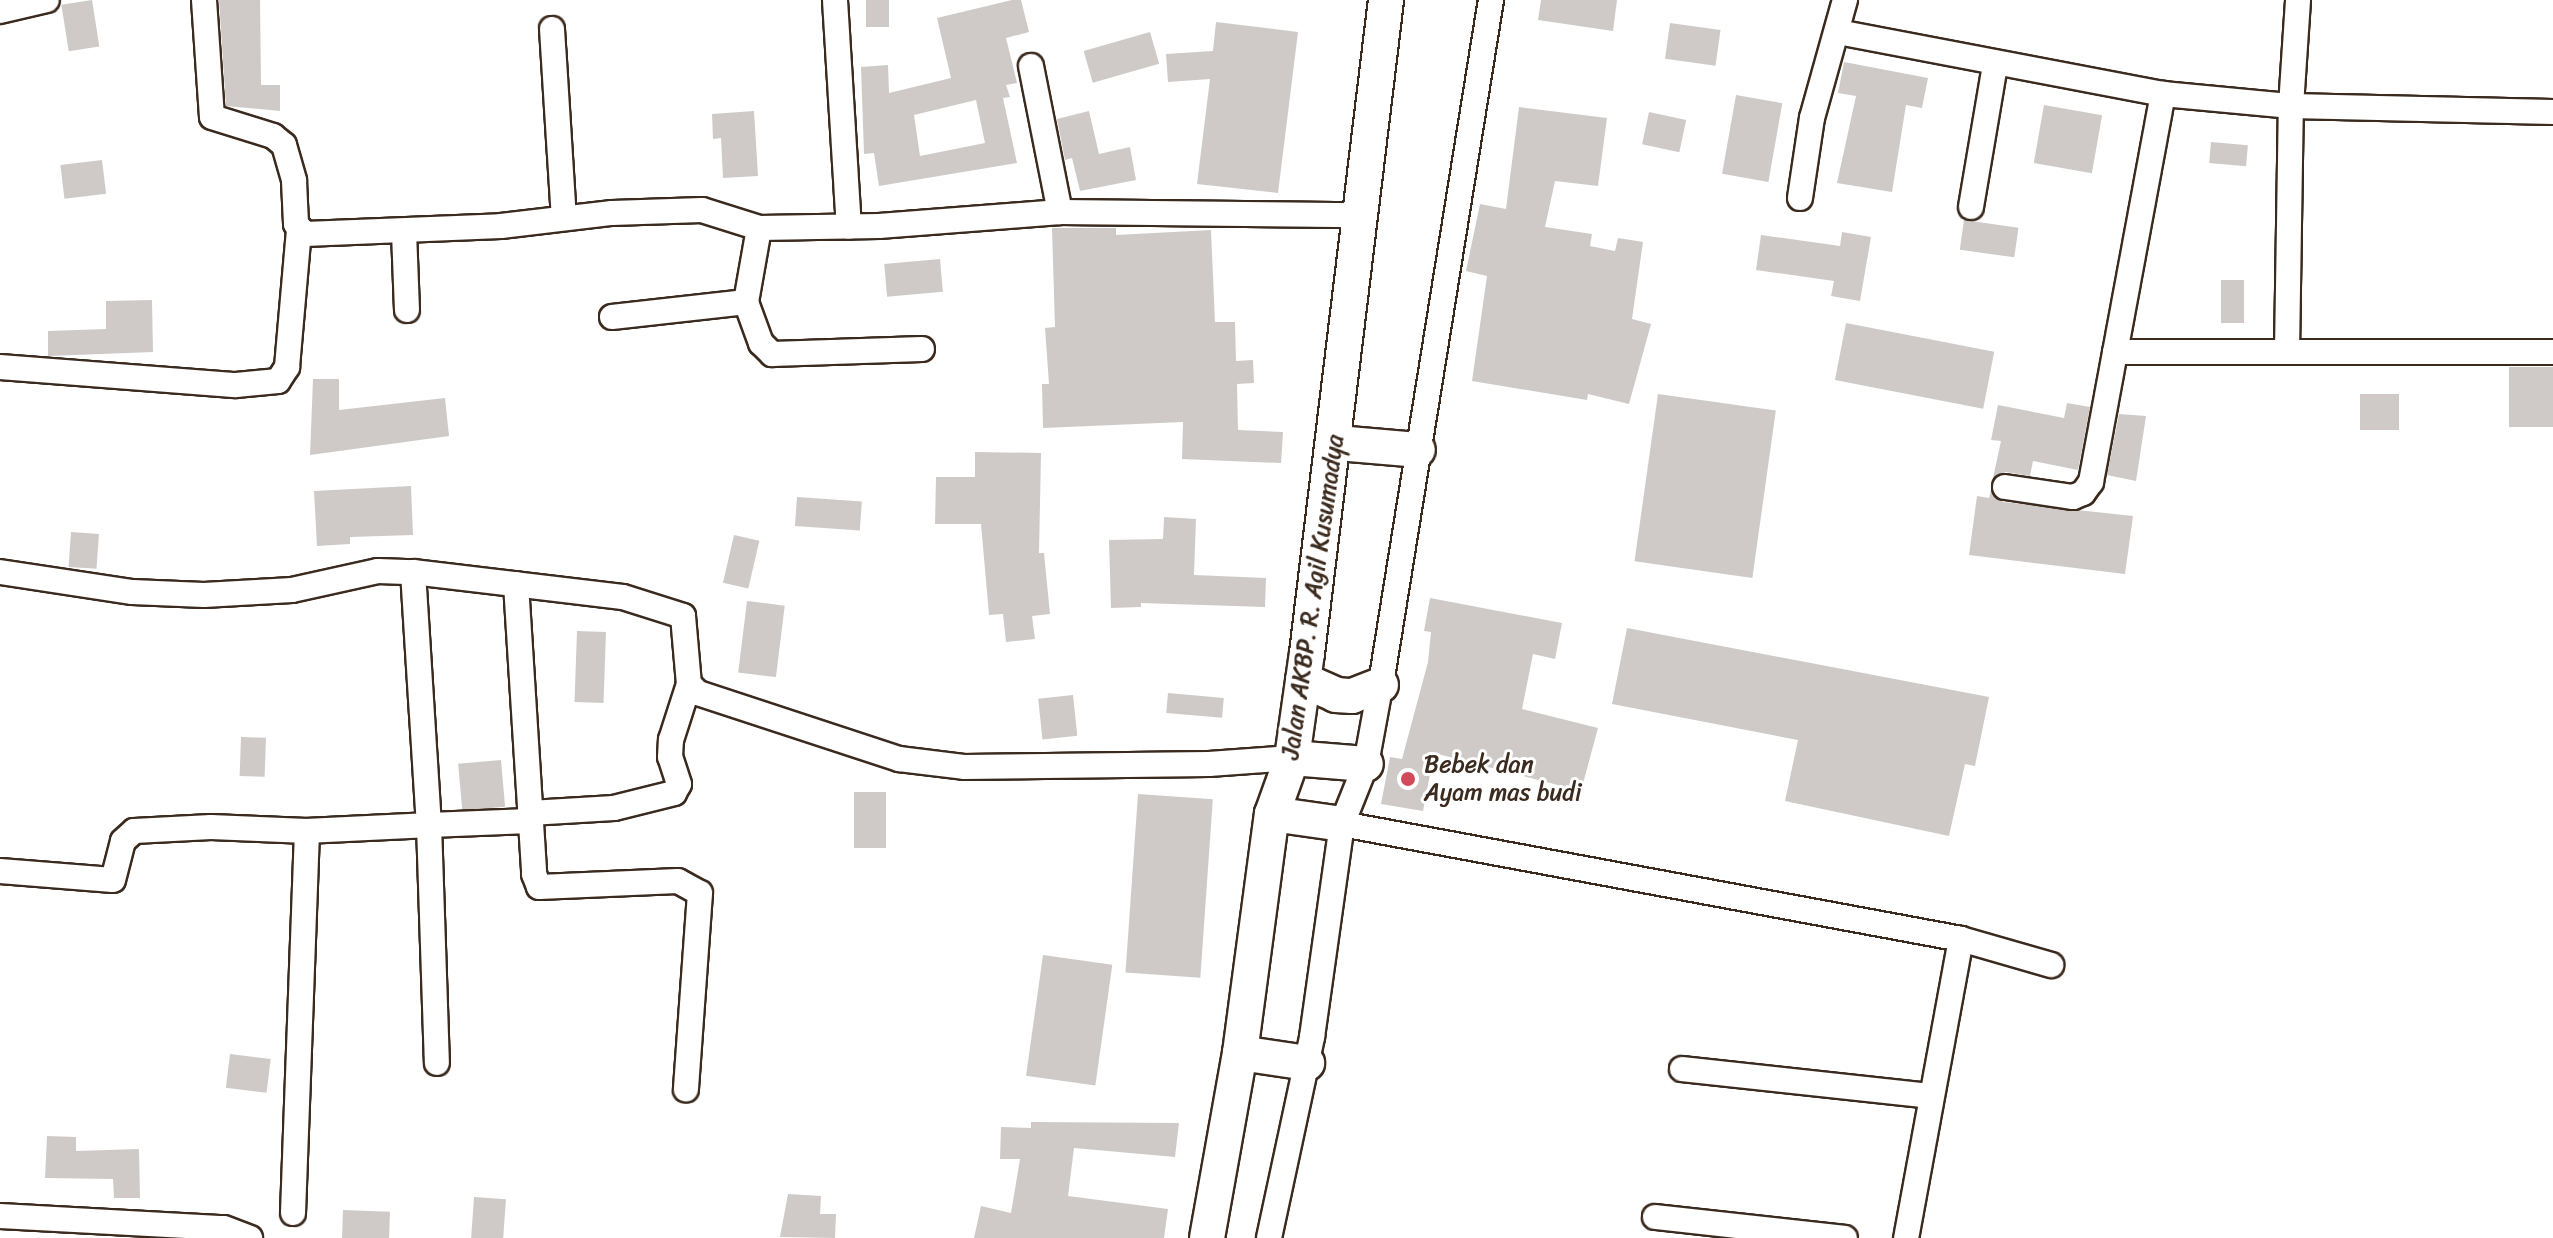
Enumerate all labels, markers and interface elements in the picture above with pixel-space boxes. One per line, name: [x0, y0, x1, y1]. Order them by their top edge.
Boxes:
street label: Jalan AKBP. R. Agil Kusumadya: [1276, 432, 1350, 762]
place label: Bebek dan Ayam mas budi: [1424, 751, 1582, 807]
marker: Bebek dan Ayam mas budi: [1399, 770, 1417, 788]

